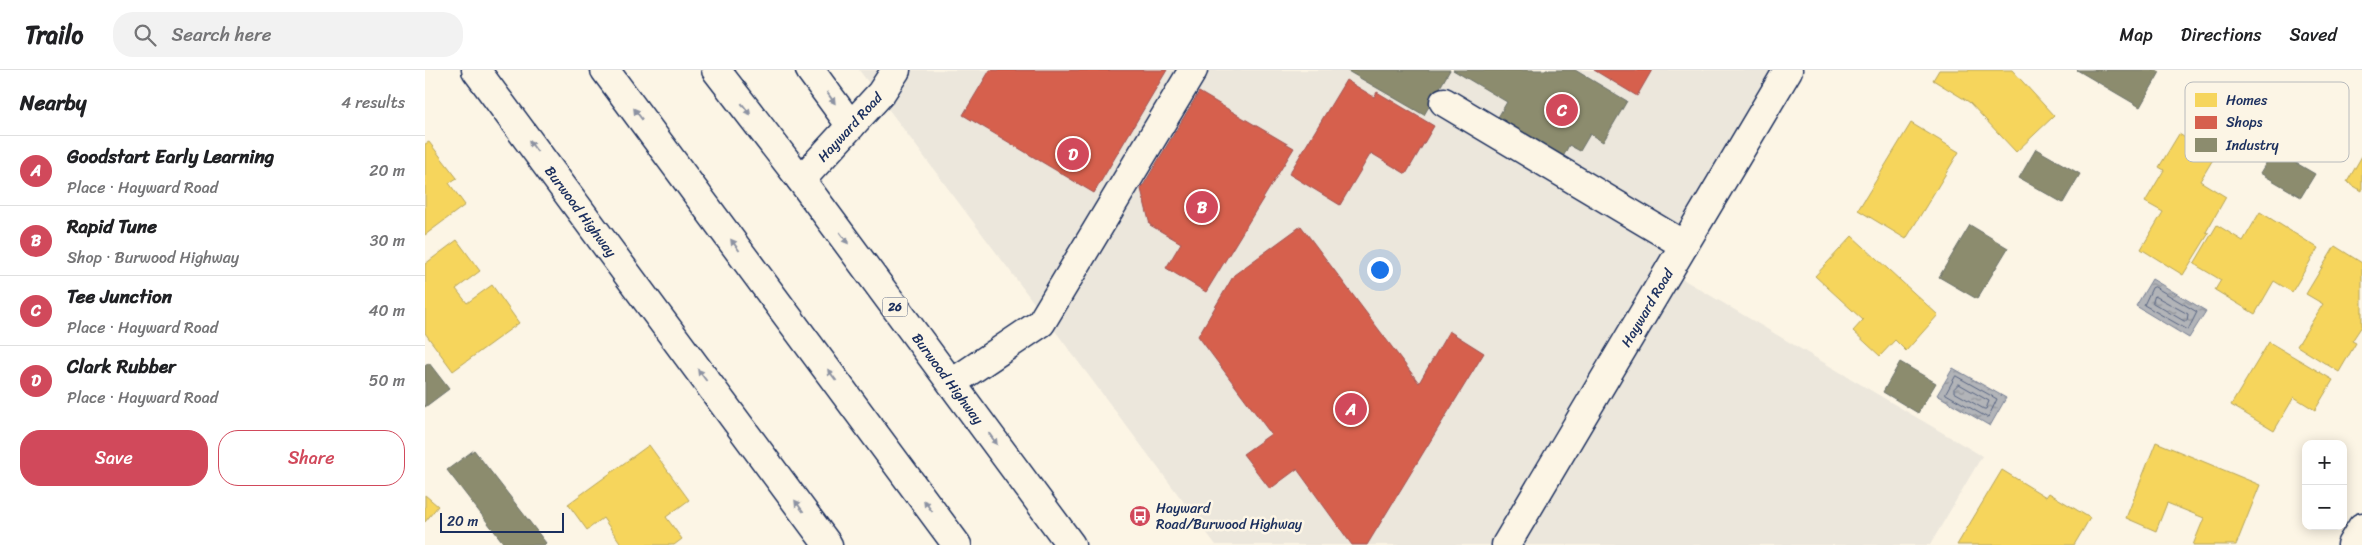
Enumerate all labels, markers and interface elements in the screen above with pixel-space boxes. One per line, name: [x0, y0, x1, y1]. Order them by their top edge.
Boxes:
search box: [113, 12, 463, 57]
text: Trailo: [25, 14, 83, 56]
text: Search here: [171, 18, 272, 51]
text: Map: [2120, 19, 2153, 51]
text: Directions: [2181, 19, 2262, 51]
text: Saved: [2290, 19, 2337, 51]
icon: search: [131, 21, 159, 49]
legend: [2185, 82, 2349, 162]
text: Nearby: [20, 84, 86, 122]
street label: Hayward Road: [811, 85, 890, 168]
text: 4 results: [341, 88, 405, 117]
text: Homes: [2226, 88, 2268, 113]
one-way arrow: [825, 91, 836, 104]
pin: C: [1546, 91, 1578, 129]
one-way arrow: [741, 102, 751, 116]
one-way arrow: [633, 107, 643, 121]
text: Shops: [2226, 110, 2263, 135]
text: Industry: [2225, 133, 2280, 158]
pin: D: [1057, 135, 1089, 173]
text: Goodstart Early Learning: [67, 140, 274, 173]
one-way arrow: [527, 140, 538, 153]
text: A: [31, 156, 41, 185]
text: 20 m: [369, 156, 405, 185]
street label: Burwood Highway: [538, 160, 623, 264]
text: Place · Hayward Road: [67, 173, 218, 202]
pin: B: [1186, 188, 1218, 226]
text: Rapid Tune: [67, 210, 157, 243]
text: B: [31, 226, 41, 255]
text: 30 m: [370, 226, 405, 255]
one-way arrow: [839, 231, 849, 245]
one-way arrow: [730, 238, 740, 252]
text: Shop · Burwood Highway: [67, 243, 239, 272]
your location: [1367, 257, 1393, 283]
street label: Hayward Road: [1614, 263, 1681, 352]
text: Tee Junction: [67, 280, 172, 313]
text: C: [31, 296, 41, 325]
text: 40 m: [368, 296, 405, 325]
road number: 26: [883, 298, 907, 316]
text: Place · Hayward Road: [67, 313, 218, 342]
street label: Burwood Highway: [905, 328, 990, 431]
text: Clark Rubber: [67, 350, 176, 383]
text: D: [31, 366, 41, 395]
text: 50 m: [369, 366, 405, 395]
one-way arrow: [697, 368, 707, 382]
one-way arrow: [826, 369, 837, 382]
text: Place · Hayward Road: [67, 383, 218, 412]
pin: A: [1335, 390, 1367, 428]
button: Save: [20, 430, 208, 486]
button: Share: [218, 430, 405, 486]
one-way arrow: [988, 432, 998, 446]
map controls: [2302, 440, 2347, 530]
button: +: [2302, 440, 2347, 485]
button: −: [2302, 485, 2347, 530]
place label: Hayward Road/Burwood Highway: [1156, 496, 1303, 537]
one-way arrow: [794, 499, 804, 513]
one-way arrow: [923, 500, 934, 513]
bus stop icon: Hayward Road/Burwood Highway: [1128, 504, 1152, 528]
text: 20 m: [447, 509, 478, 534]
scale bar: [440, 510, 564, 533]

